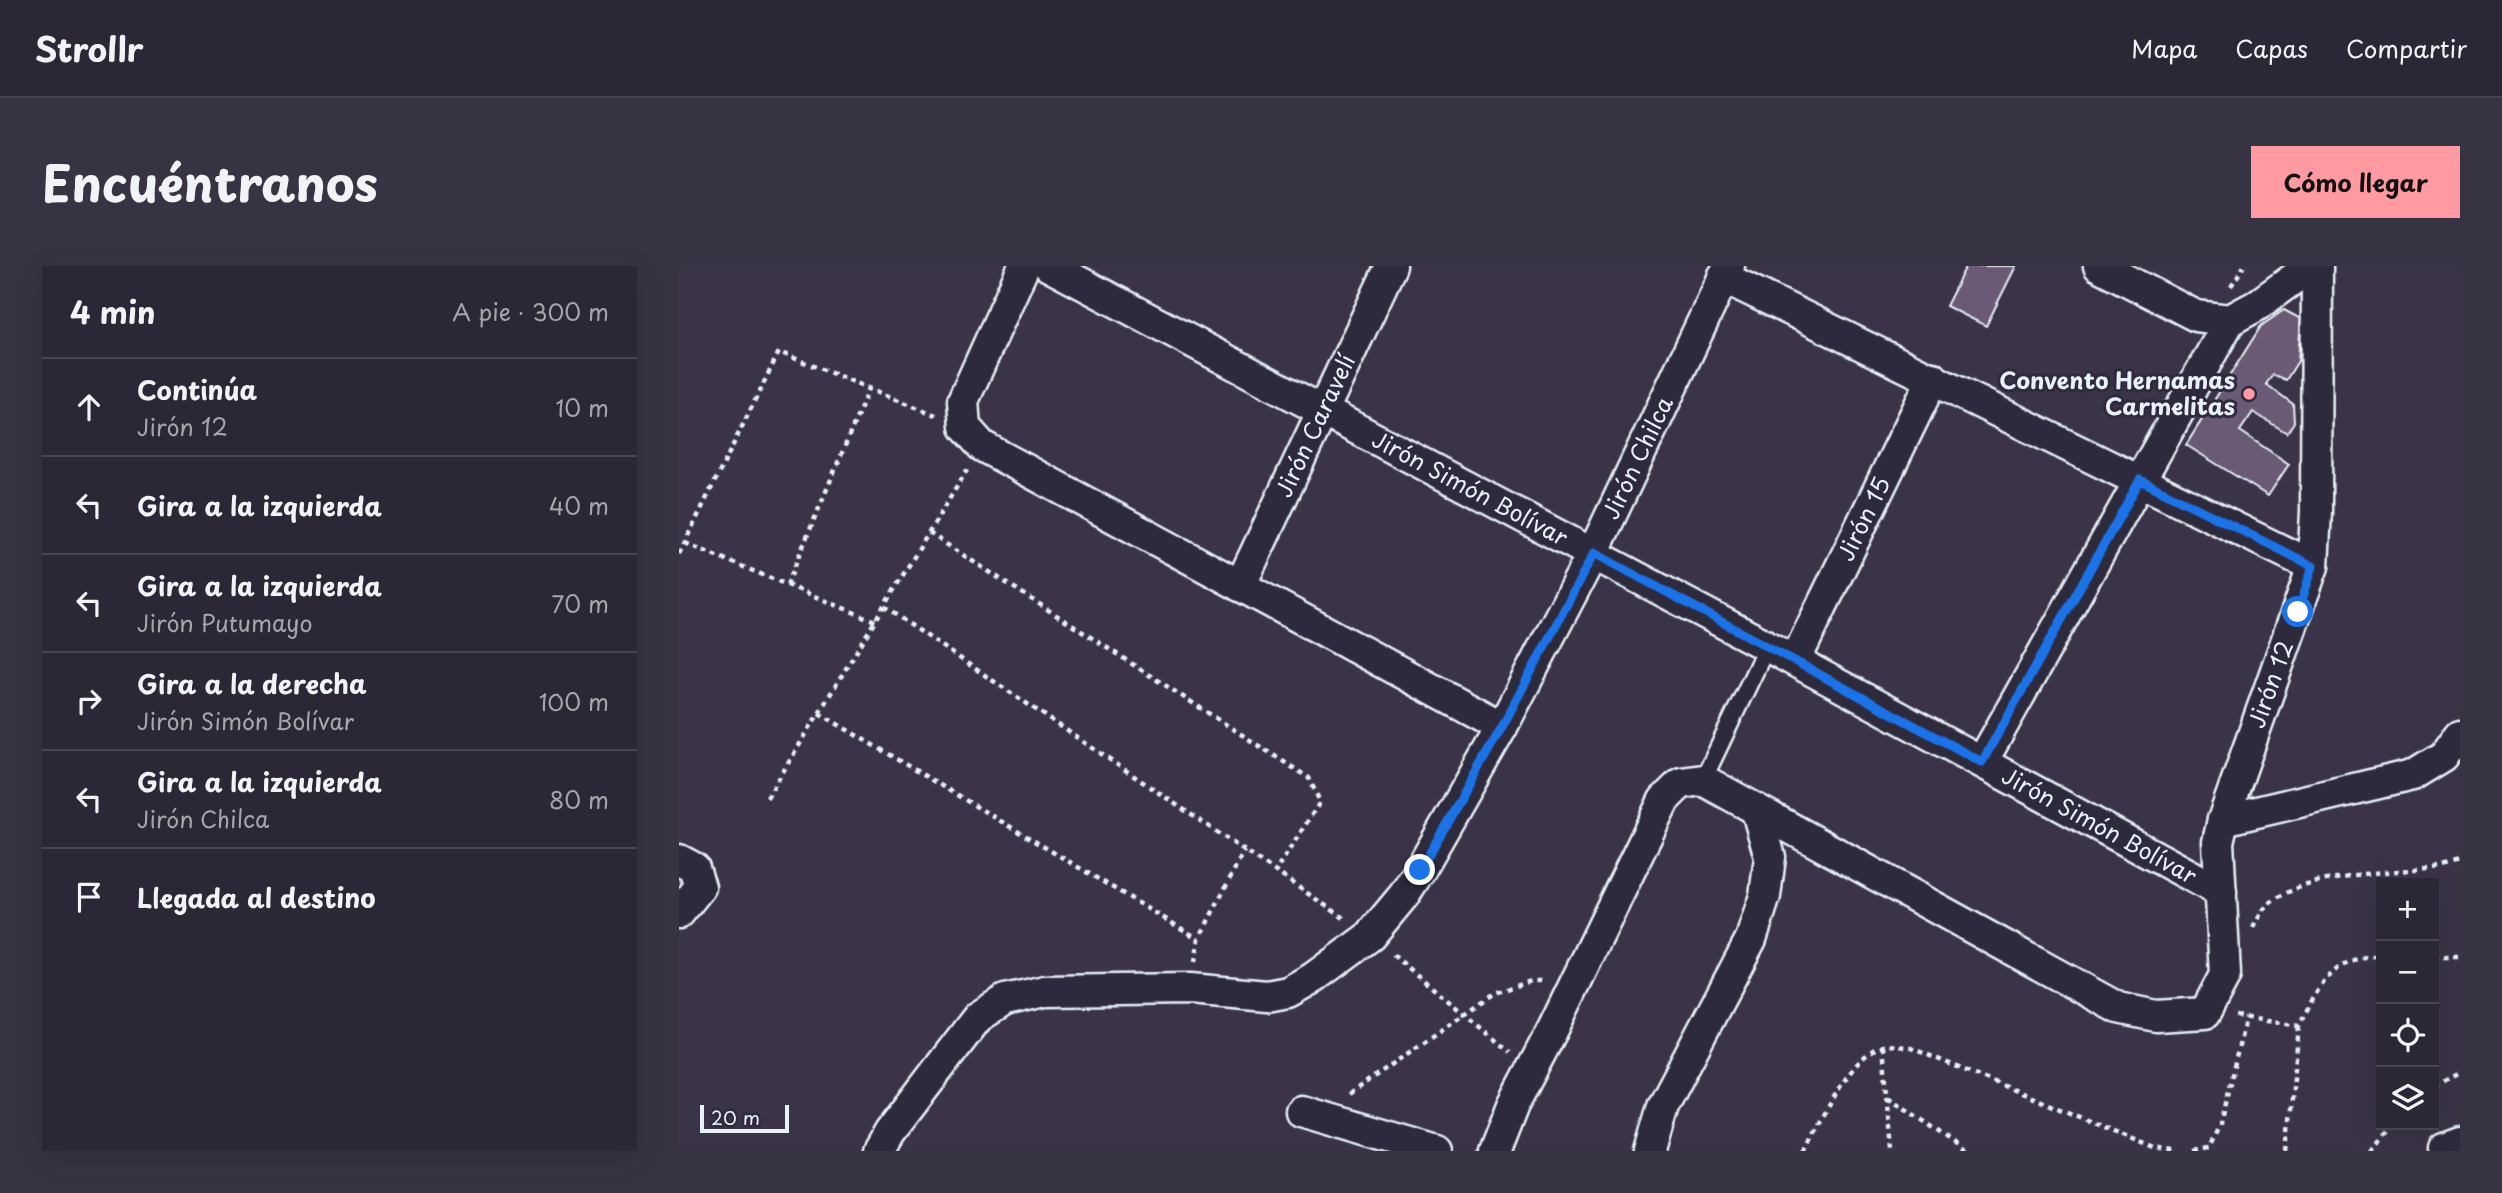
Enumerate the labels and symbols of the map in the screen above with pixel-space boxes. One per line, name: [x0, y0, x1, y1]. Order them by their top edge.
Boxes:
street label: Jirón Caravelí: [1265, 347, 1363, 503]
place label: Convento Hernamas Carmelitas: [1999, 362, 2235, 423]
marker: Convento Hernamas Carmelitas: [2241, 386, 2257, 402]
street label: Jirón Chilca: [1592, 390, 1681, 525]
street label: Jirón Simón Bolívar: [1366, 421, 1575, 554]
street label: Jirón 15: [1827, 470, 1898, 567]
route start: [2282, 596, 2313, 627]
street label: Jirón 12: [2238, 635, 2301, 733]
street label: Jirón Simón Bolívar: [1996, 757, 2204, 892]
route end: [1404, 854, 1435, 885]
scale bar: [700, 1102, 789, 1134]

